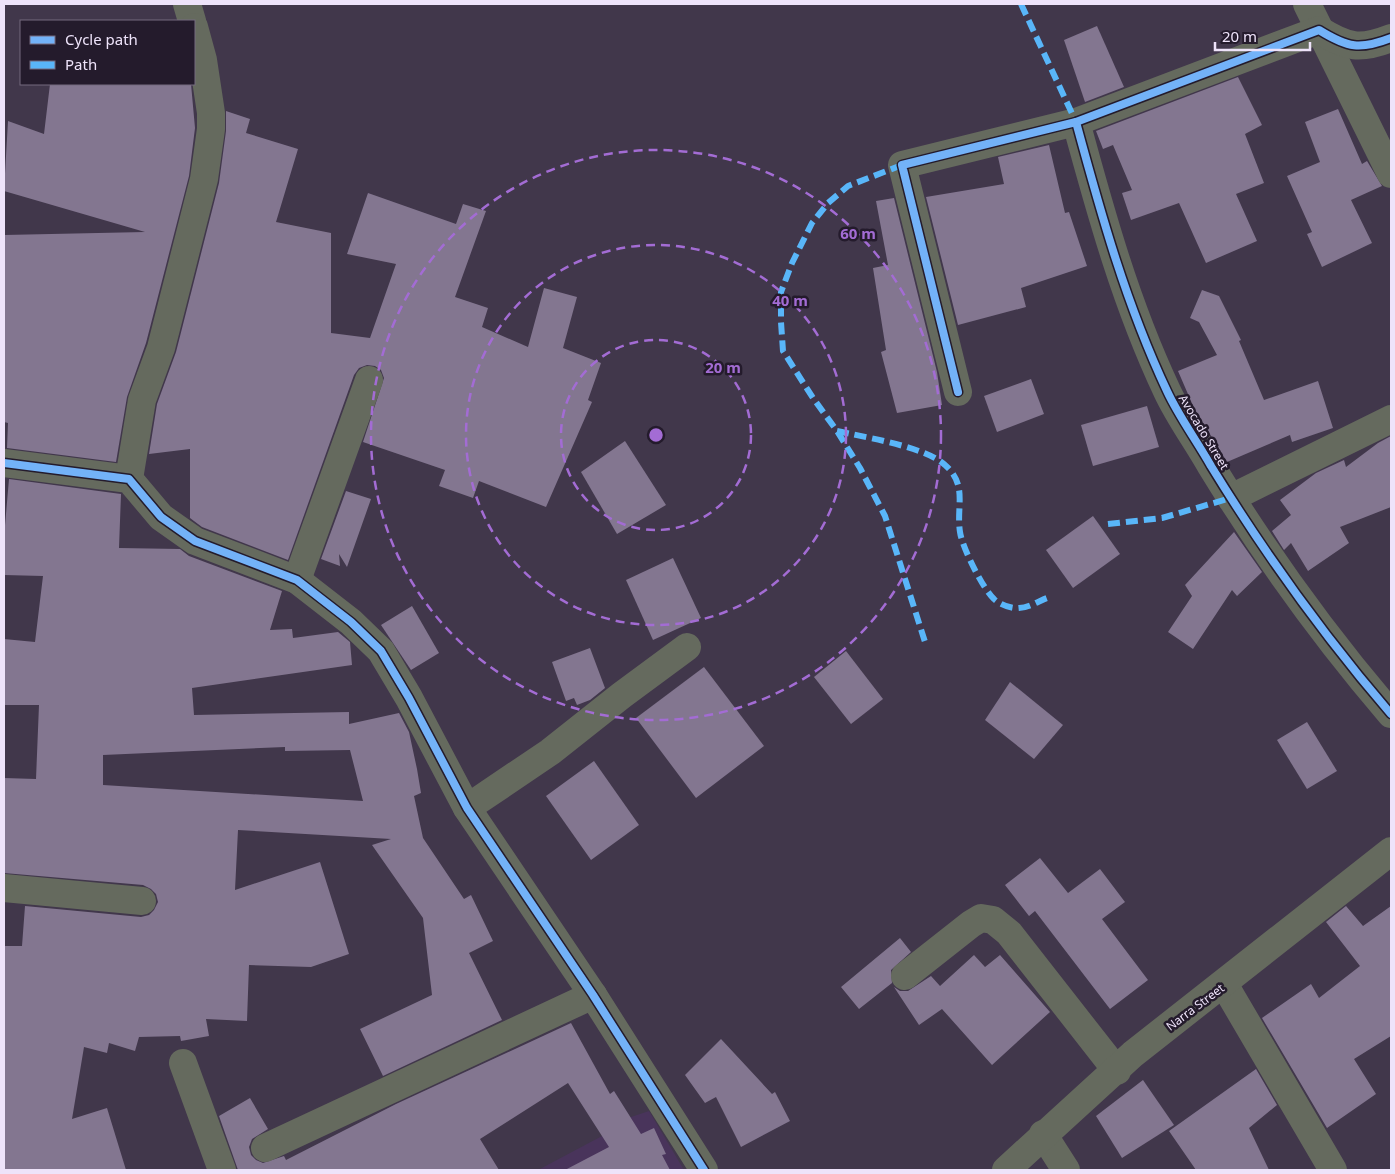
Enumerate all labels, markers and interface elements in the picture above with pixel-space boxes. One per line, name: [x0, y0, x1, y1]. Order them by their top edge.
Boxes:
legend: [20, 20, 195, 85]
scale bar: [1215, 20, 1310, 52]
text: 20 m: [1222, 26, 1257, 46]
text: Cycle path: [65, 29, 138, 49]
text: Path: [65, 54, 97, 74]
text: 60 m: [840, 223, 876, 243]
text: 40 m: [772, 290, 808, 310]
text: 20 m: [705, 357, 741, 377]
street label: Avocado Street: [1175, 391, 1233, 473]
centre of rings: [647, 426, 665, 444]
street label: Narra Street: [1162, 979, 1228, 1035]

